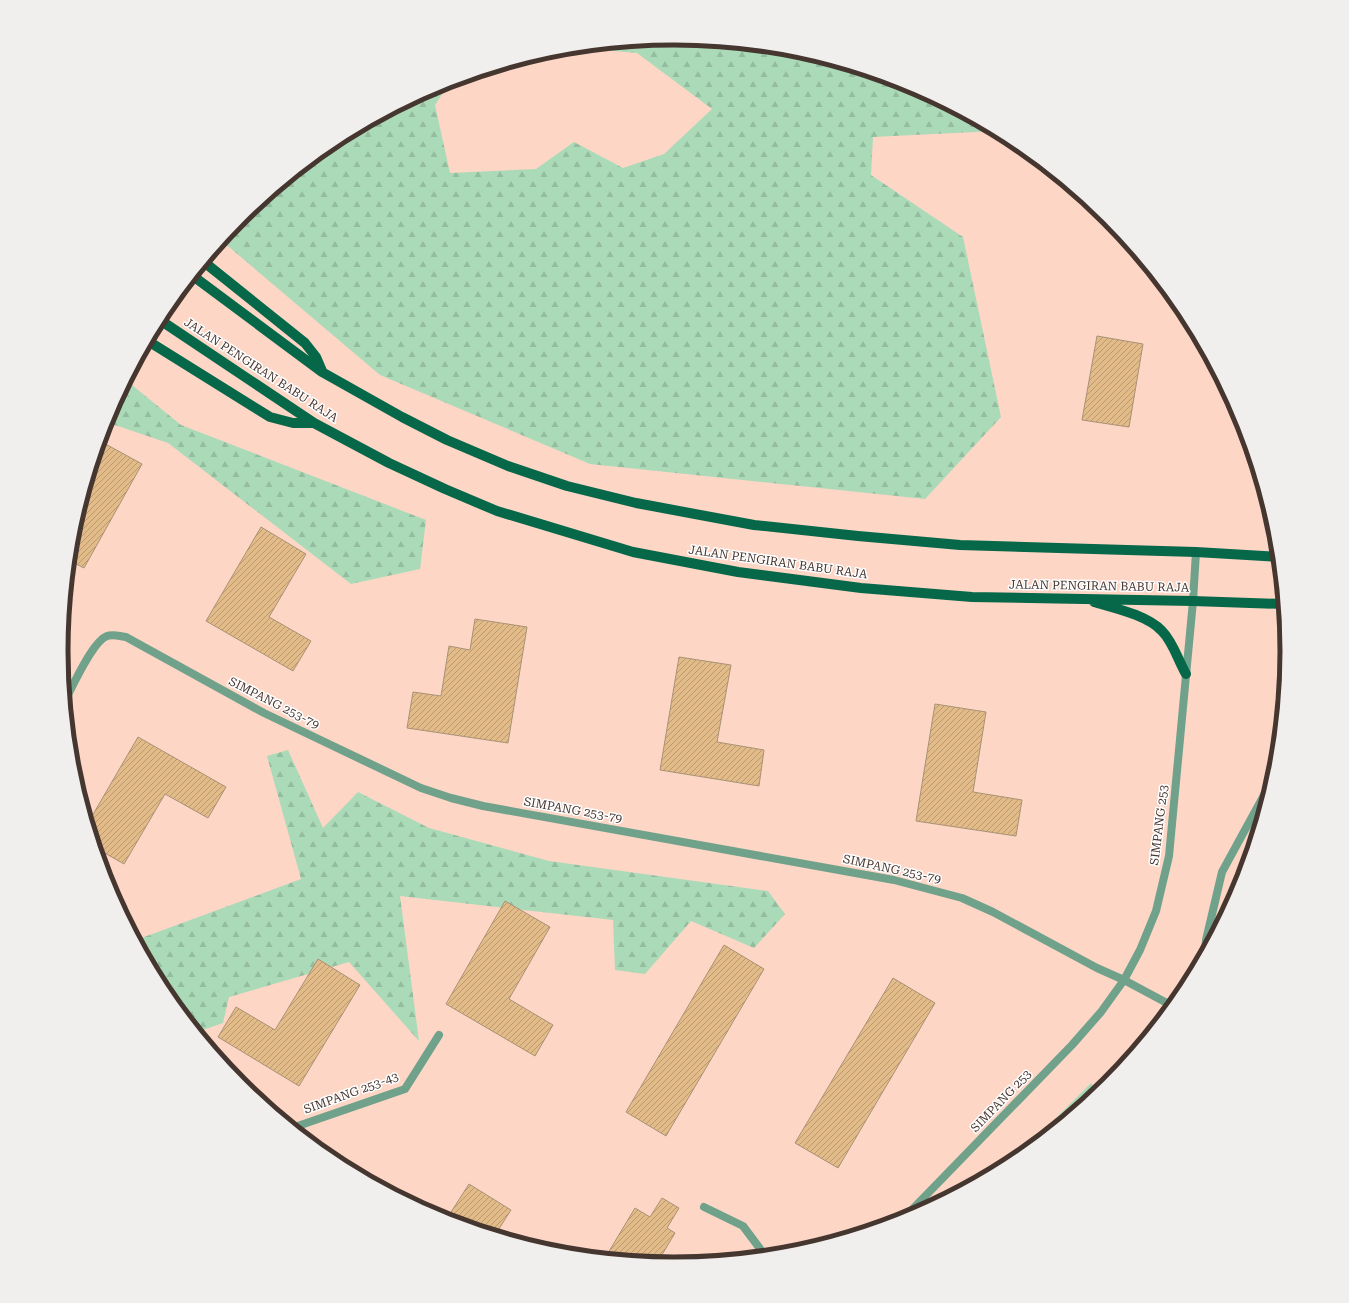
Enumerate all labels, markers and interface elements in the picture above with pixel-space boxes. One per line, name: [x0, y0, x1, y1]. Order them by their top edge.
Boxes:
street label: JALAN PENGIRAN BABU RAJA: [181, 315, 341, 425]
street label: JALAN PENGIRAN BABU RAJA: [688, 543, 869, 582]
street label: JALAN PENGIRAN BABU RAJA: [1009, 577, 1190, 595]
street label: SIMPANG 253-79: [226, 674, 322, 732]
street label: SIMPANG 253: [1147, 784, 1171, 866]
street label: SIMPANG 253-79: [523, 794, 624, 826]
street label: SIMPANG 253-79: [842, 852, 943, 886]
street label: SIMPANG 253: [968, 1067, 1034, 1135]
street label: SIMPANG 253-43: [302, 1069, 401, 1117]

